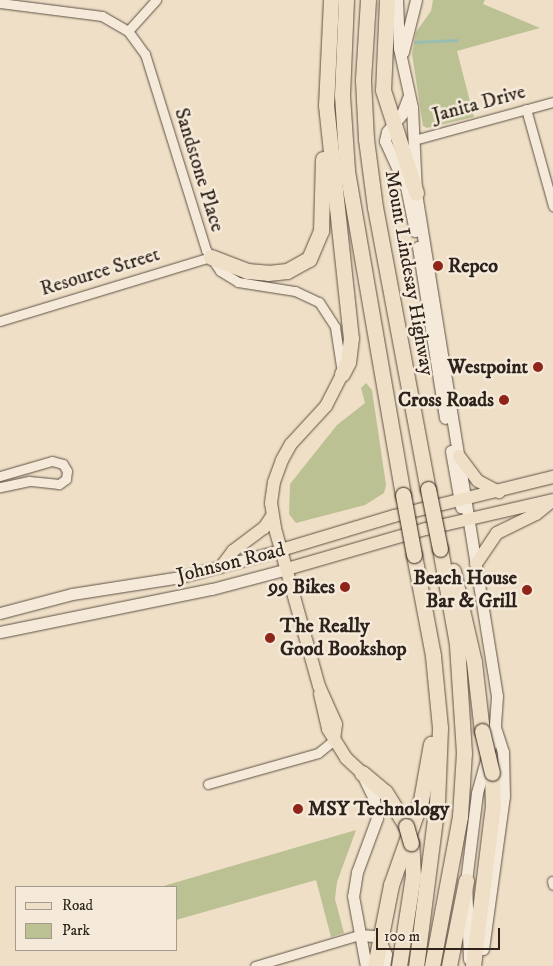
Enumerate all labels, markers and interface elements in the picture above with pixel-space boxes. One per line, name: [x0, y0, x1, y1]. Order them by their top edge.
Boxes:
street label: Janita Drive: [430, 80, 528, 128]
street label: Sandstone Place: [169, 105, 229, 235]
street label: Mount Lindesay Highway: [379, 168, 439, 378]
street label: Resource Street: [37, 242, 163, 302]
place label: Repco: [448, 254, 498, 278]
marker: Repco: [432, 260, 444, 272]
place label: Westpoint: [448, 355, 528, 379]
marker: Westpoint: [532, 361, 544, 373]
place label: Cross Roads: [398, 388, 494, 412]
marker: Cross Roads: [498, 394, 510, 406]
street label: Johnson Road: [174, 538, 288, 588]
place label: Beach House Bar & Grill: [413, 566, 517, 613]
place label: 99 Bikes: [268, 575, 335, 599]
marker: 99 Bikes: [339, 581, 351, 593]
marker: Beach House Bar & Grill: [521, 584, 533, 596]
place label: The Really Good Bookshop: [280, 614, 407, 661]
marker: The Really Good Bookshop: [264, 632, 276, 644]
place label: MSY Technology: [308, 797, 449, 821]
marker: MSY Technology: [292, 803, 304, 815]
legend: [15, 886, 178, 951]
text: Road: [62, 896, 93, 915]
scale bar: [378, 918, 502, 950]
text: Park: [62, 921, 90, 940]
text: 100 m: [384, 927, 420, 946]

